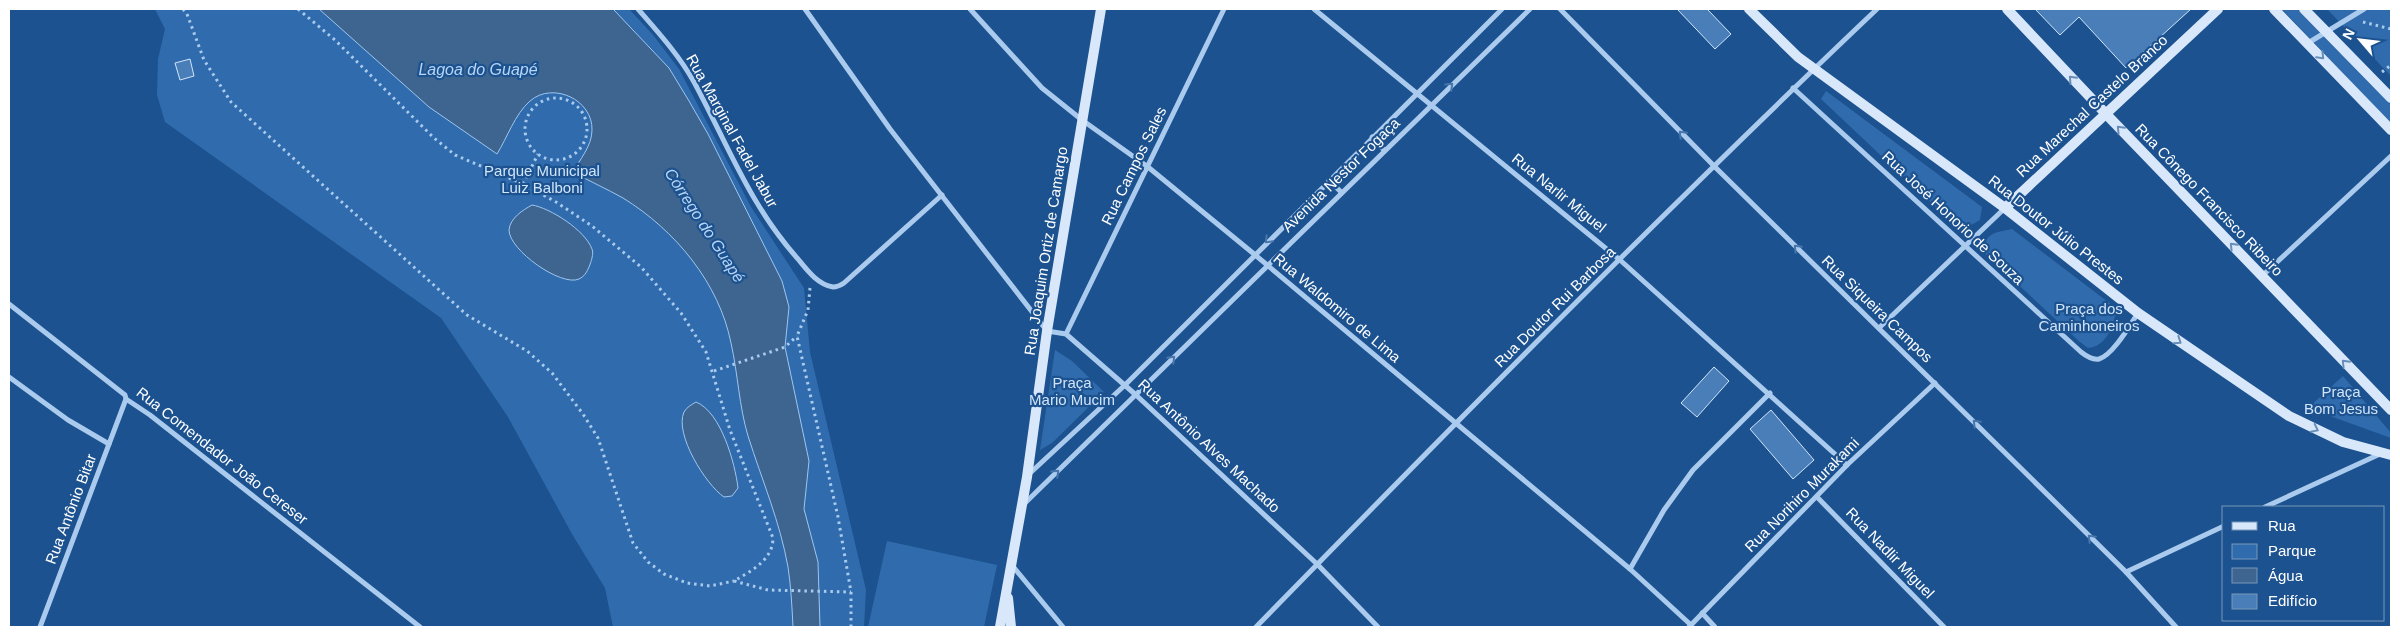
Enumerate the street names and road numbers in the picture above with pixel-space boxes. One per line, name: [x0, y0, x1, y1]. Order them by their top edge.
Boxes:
street label: Rua Marechal Castelo Branco: [2013, 31, 2171, 180]
street label: Rua Marginal Fadel Jabur: [683, 51, 782, 210]
street label: Rua Campos Sales: [1098, 104, 1170, 228]
street label: Avenida Nestor Fogaça: [1278, 114, 1403, 235]
street label: Rua Cônego Francisco Ribeiro: [2132, 120, 2287, 279]
street label: Rua Joaquim Ortiz de Camargo: [1021, 145, 1070, 356]
street label: Rua José Honorio de Souza: [1879, 147, 2028, 288]
street label: Rua Narlir Miguel: [1509, 150, 1610, 236]
street label: Rua Doutor Júlio Prestes: [1985, 172, 2127, 288]
street label: Rua Doutor Rui Barbosa: [1491, 242, 1619, 370]
street label: Rua Waldomiro de Lima: [1270, 250, 1405, 366]
street label: Rua Siqueira Campos: [1819, 252, 1936, 366]
street label: Rua Antônio Alves Machado: [1135, 375, 1284, 516]
street label: Rua Comendador João Cereser: [133, 383, 311, 528]
street label: Rua Norihiro Murakami: [1741, 434, 1862, 555]
street label: Rua Antônio Bitar: [42, 451, 99, 566]
street label: Rua Nadlir Miguel: [1843, 504, 1938, 601]

